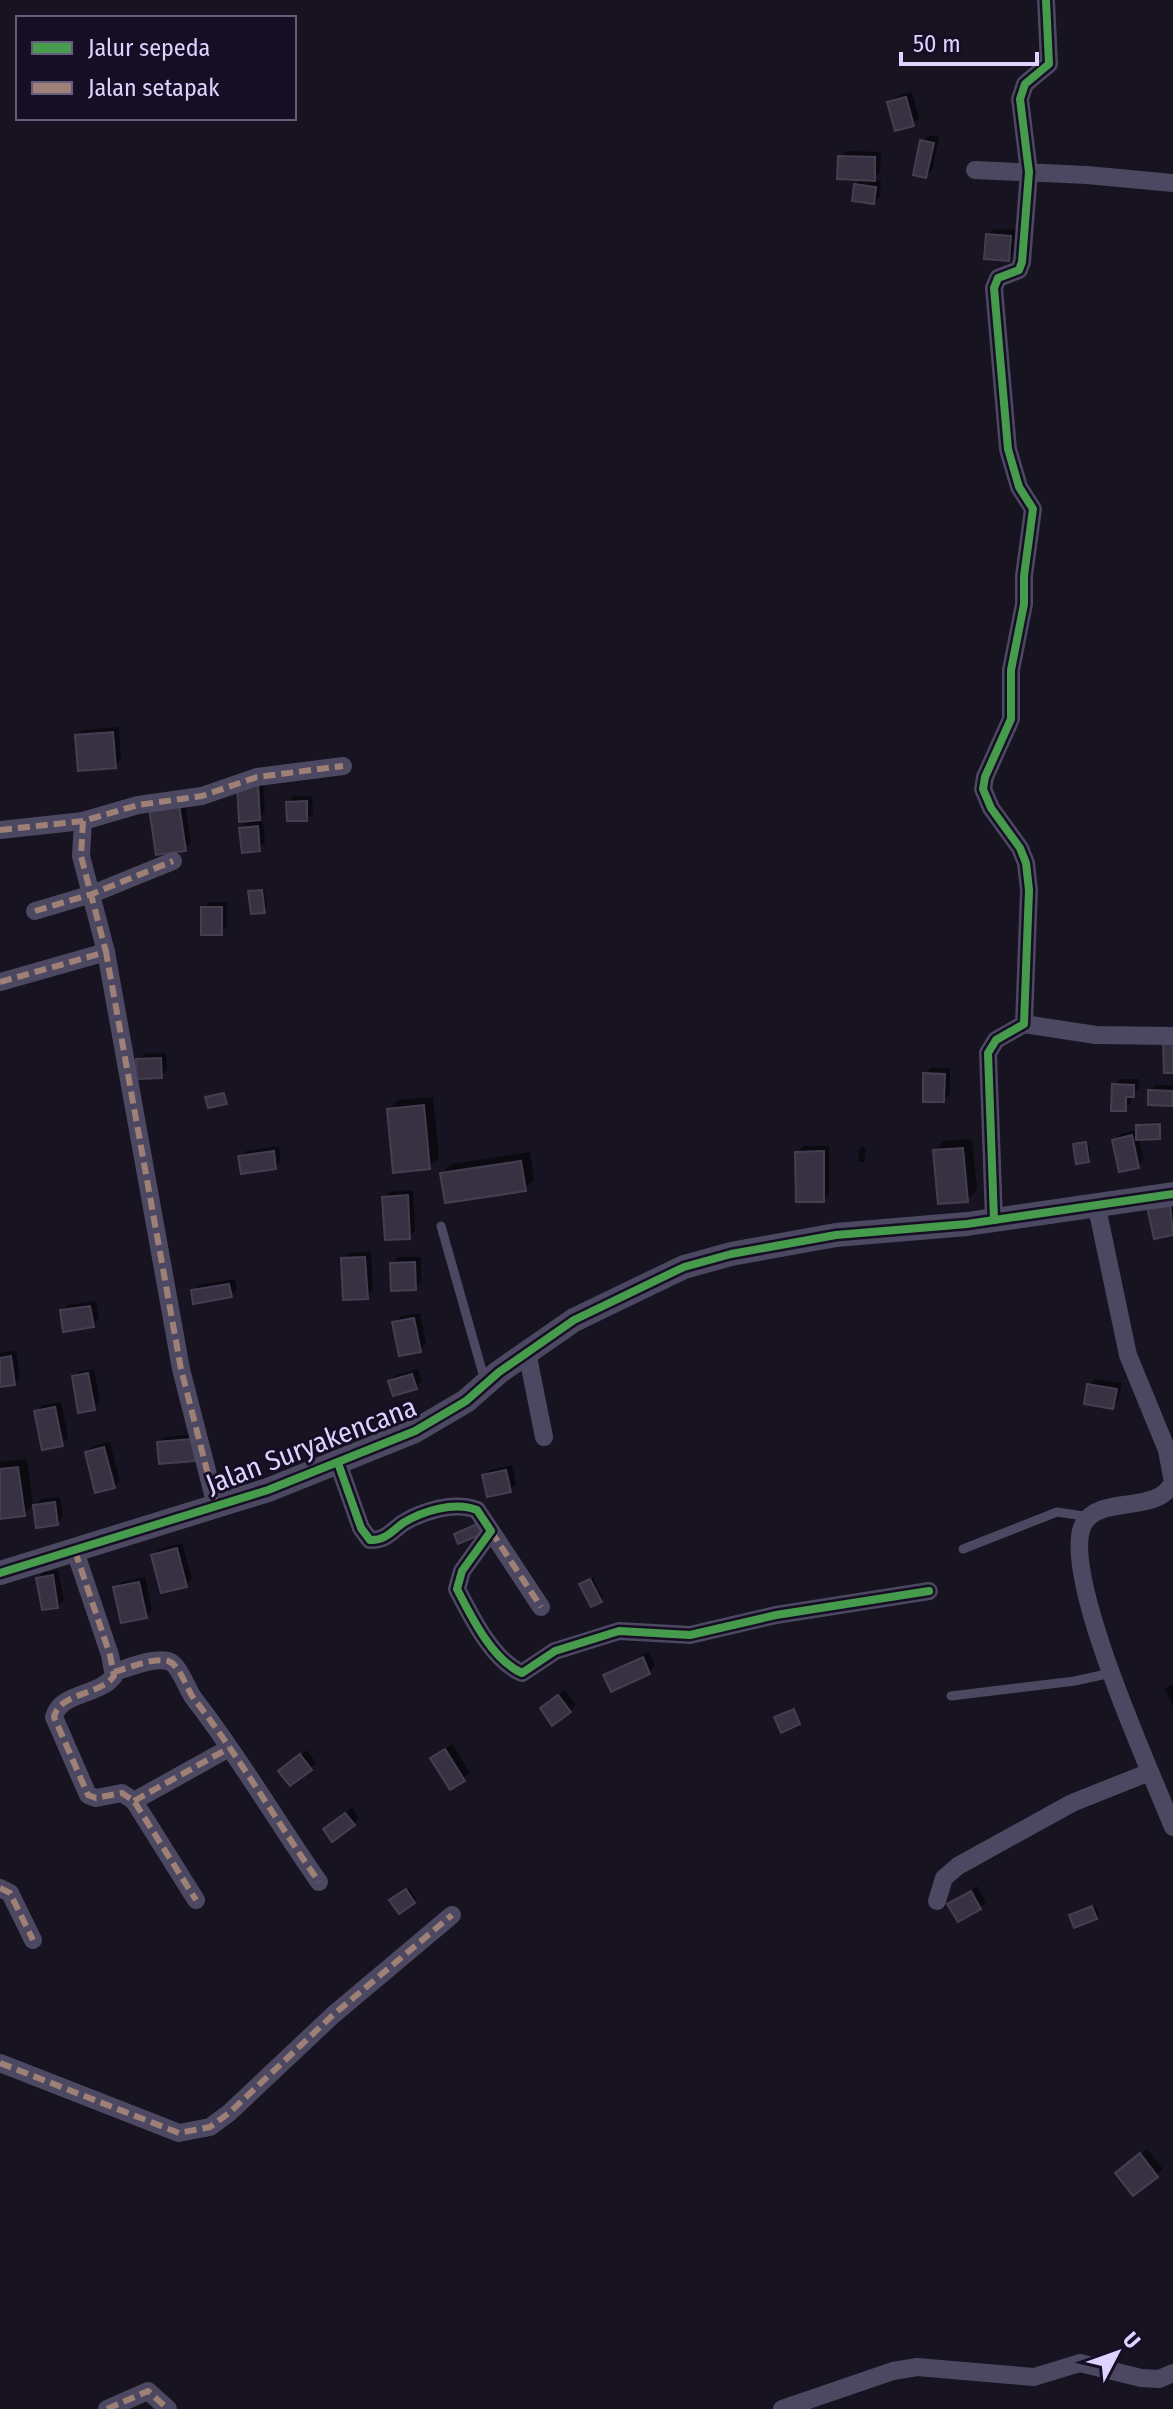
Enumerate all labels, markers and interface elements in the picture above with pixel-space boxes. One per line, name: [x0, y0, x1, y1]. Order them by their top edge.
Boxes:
legend: [16, 16, 296, 120]
scale bar: [901, 16, 1037, 66]
text: 50 m: [913, 30, 961, 58]
text: Jalur sepeda: [88, 34, 210, 62]
text: Jalan setapak: [88, 74, 220, 102]
street label: Jalan Suryakencana: [201, 1390, 421, 1501]
north arrow: [1077, 2313, 1157, 2393]
text: U: [1117, 2326, 1146, 2354]

